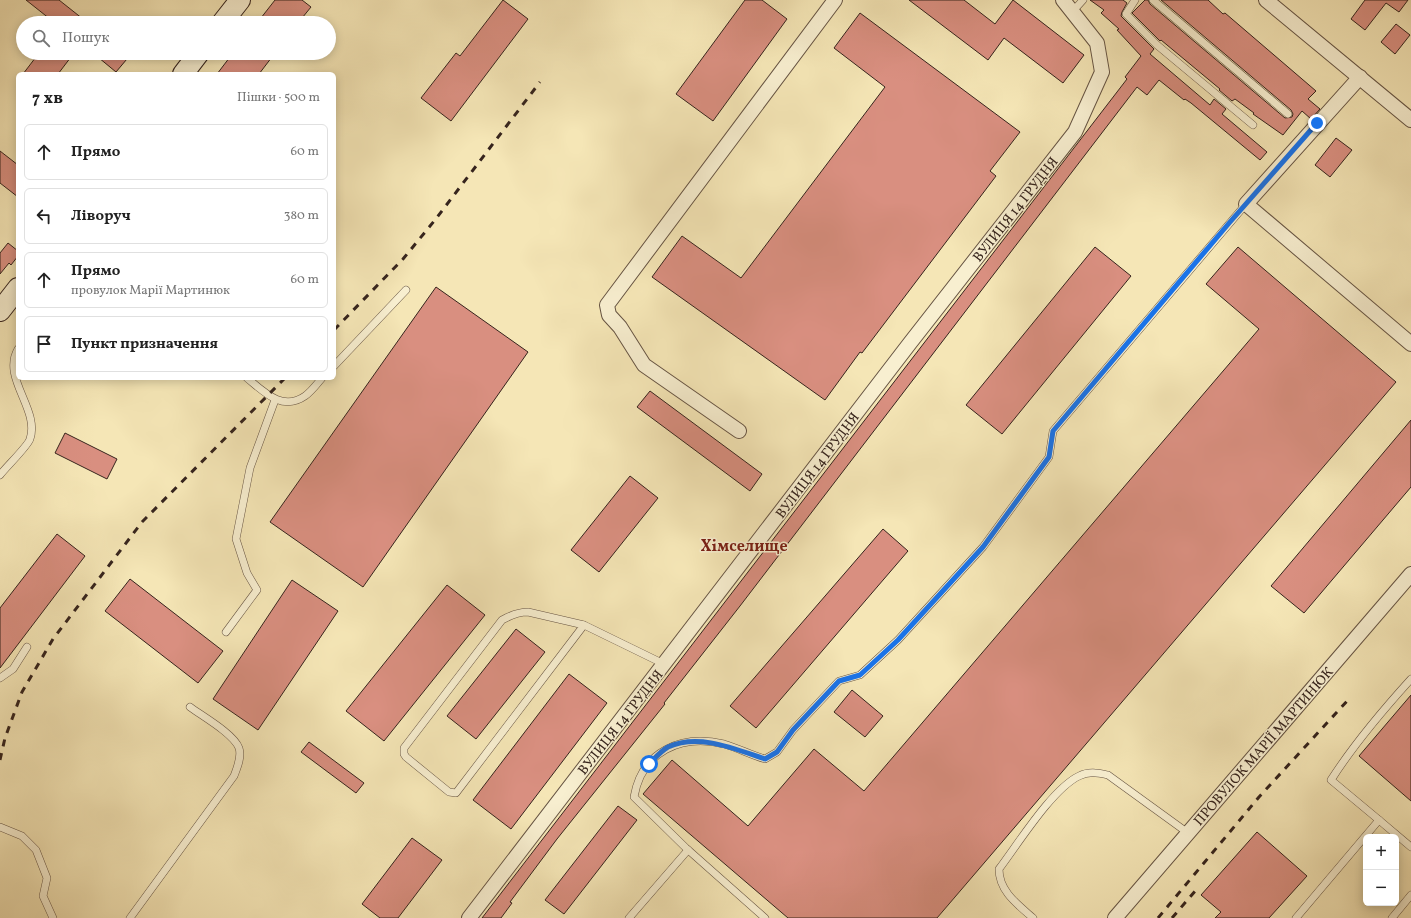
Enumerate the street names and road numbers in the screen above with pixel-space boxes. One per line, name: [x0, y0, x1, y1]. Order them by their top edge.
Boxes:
street label: ВУЛИЦЯ 14 ГРУДНЯ: [969, 153, 1063, 266]
street label: ВУЛИЦЯ 14 ГРУДНЯ: [772, 409, 864, 523]
street label: ПРОВУЛОК МАРІЇ МАРТИНЮК: [1190, 663, 1339, 830]
street label: ВУЛИЦЯ 14 ГРУДНЯ: [574, 666, 668, 779]

